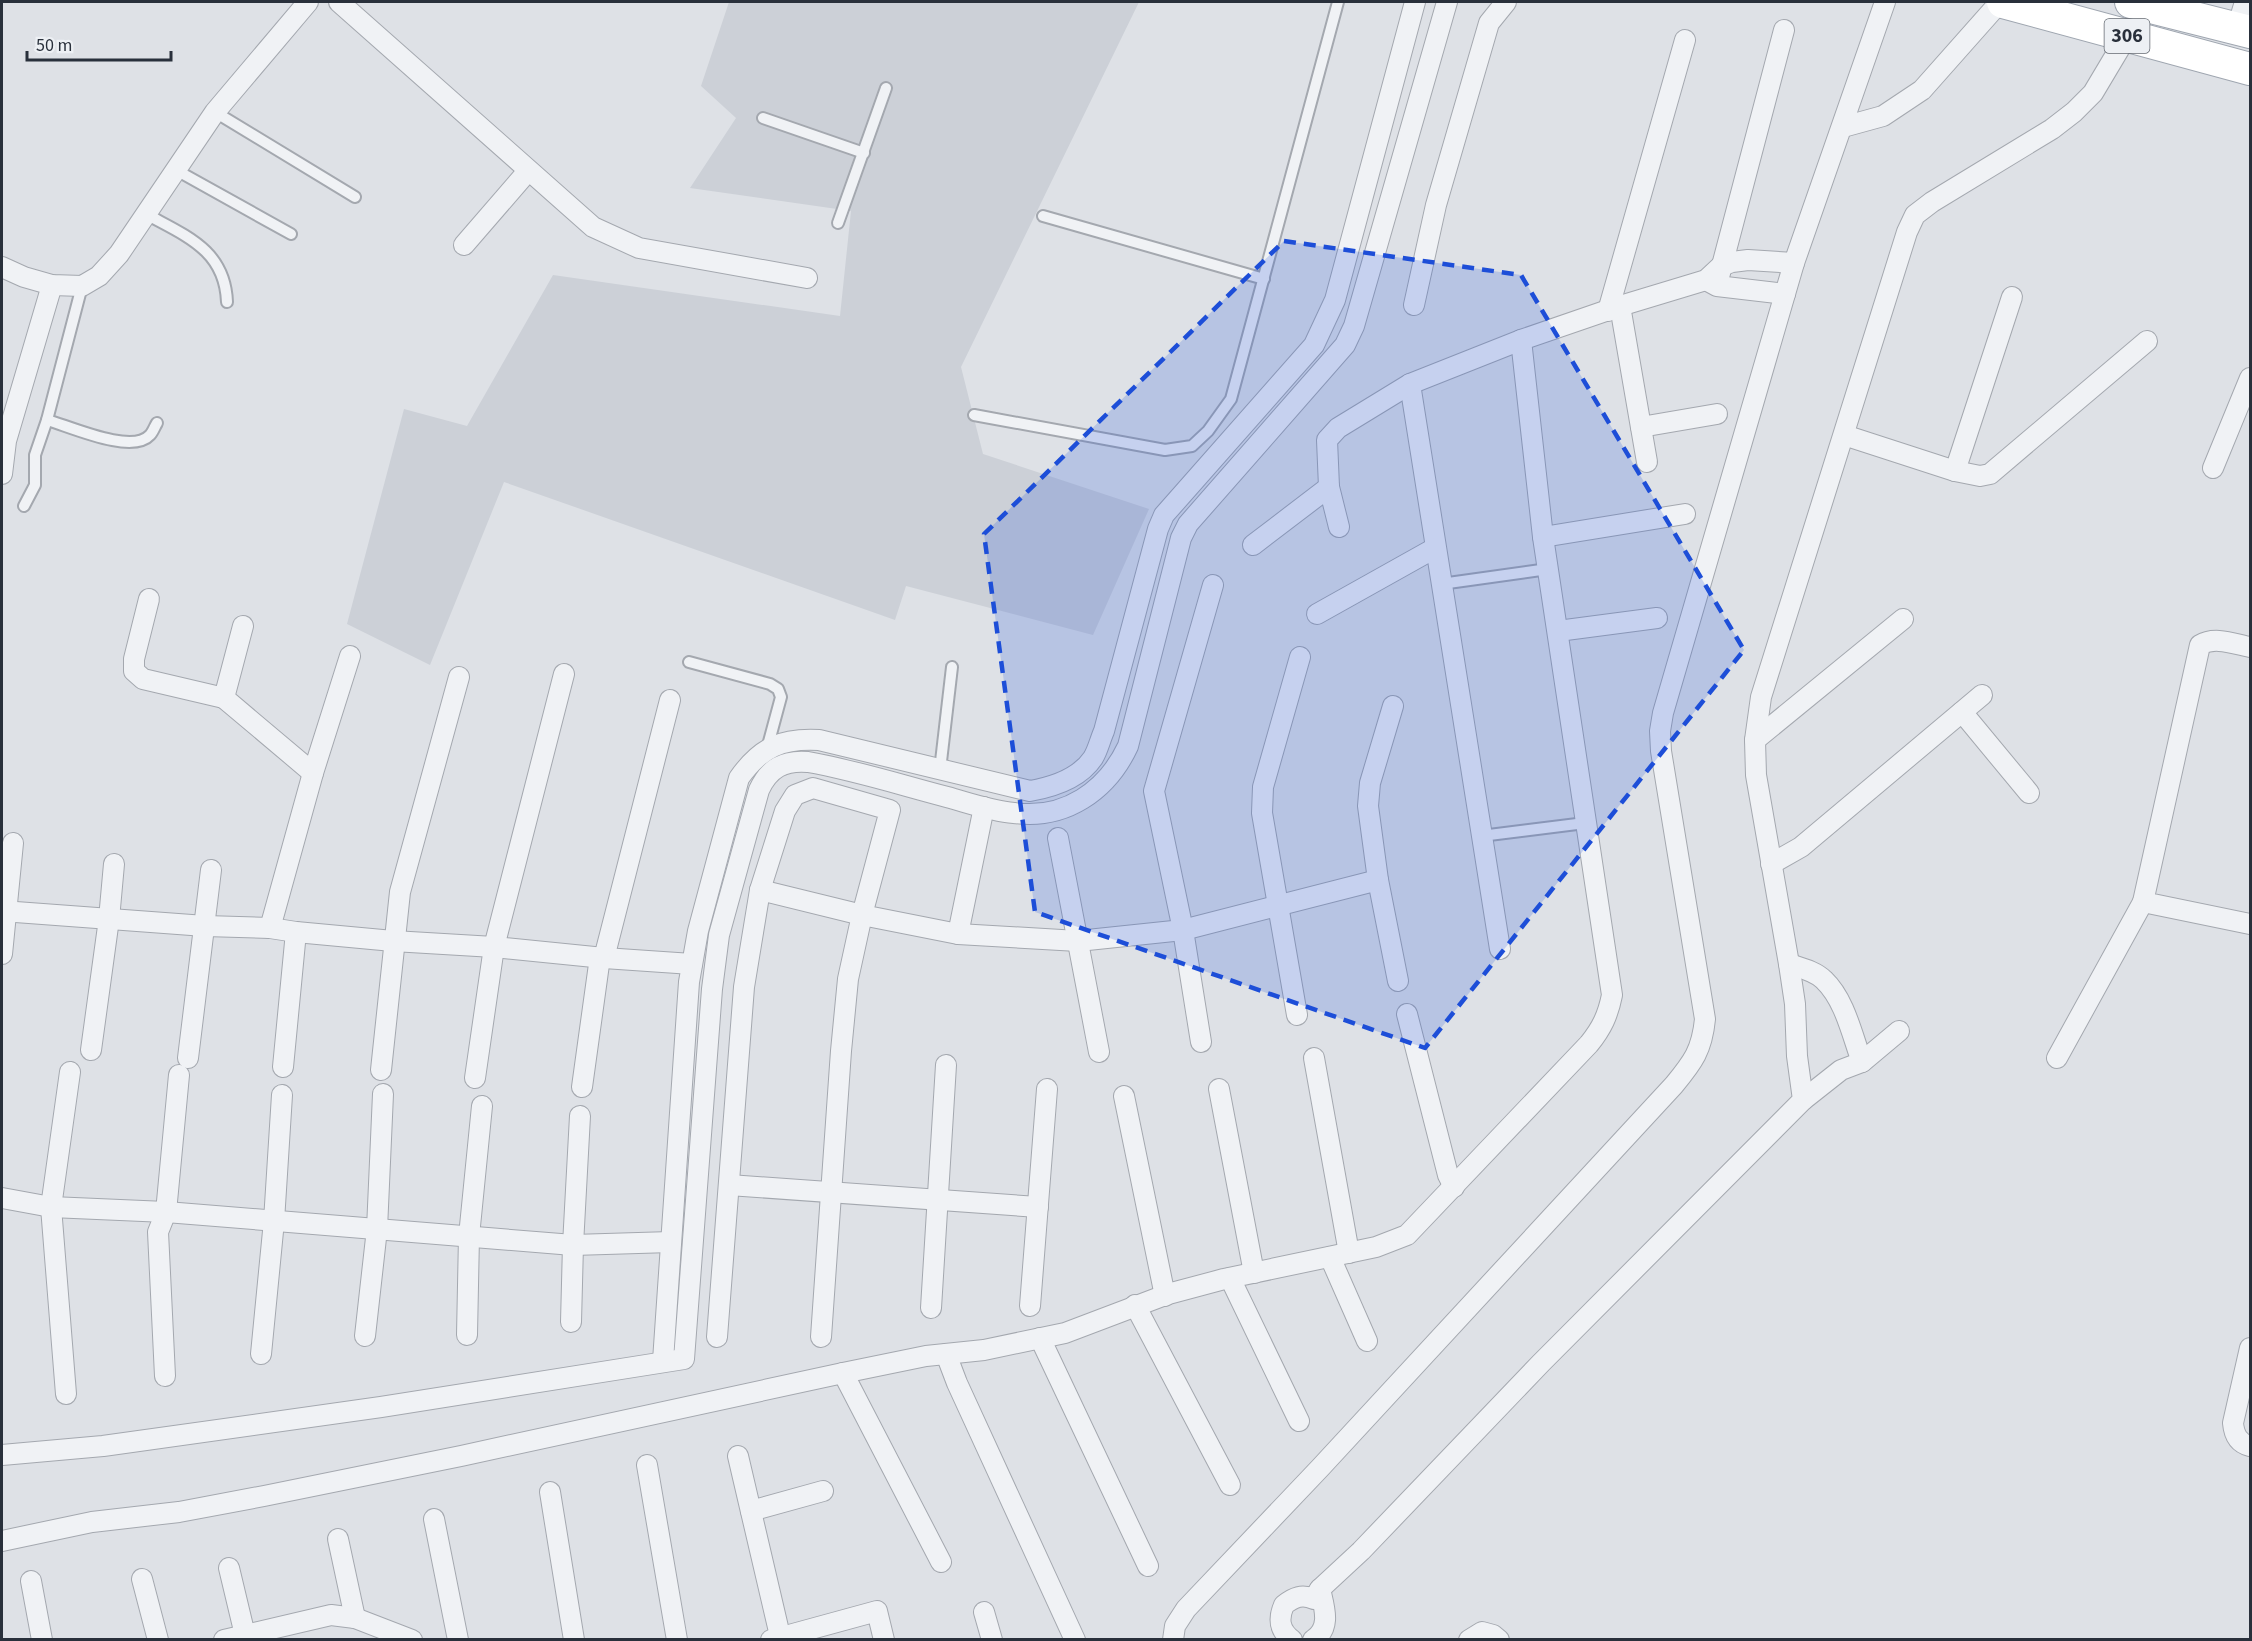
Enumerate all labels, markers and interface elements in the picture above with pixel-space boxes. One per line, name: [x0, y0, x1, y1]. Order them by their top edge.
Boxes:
road number: 306: [2104, 19, 2150, 53]
scale bar: [27, 24, 171, 62]
text: 50 m: [36, 33, 72, 58]

